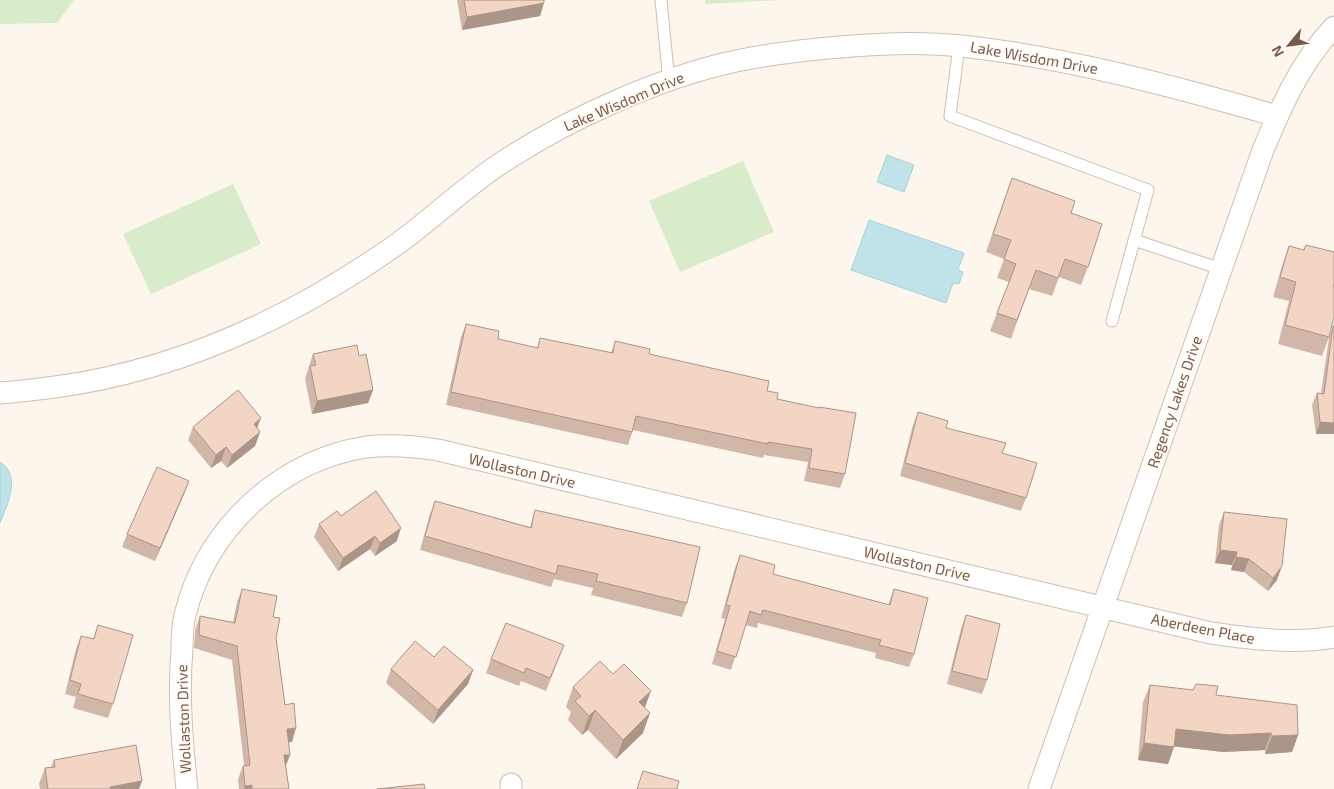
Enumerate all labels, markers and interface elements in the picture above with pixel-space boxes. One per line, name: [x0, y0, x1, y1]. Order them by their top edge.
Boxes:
north arrow: [1264, 20, 1314, 70]
street label: Lake Wisdom Drive: [969, 37, 1099, 77]
text: N: [1267, 43, 1287, 60]
street label: Lake Wisdom Drive: [561, 68, 687, 135]
street label: Regency Lakes Drive: [1143, 333, 1205, 470]
street label: Wollaston Drive: [467, 449, 577, 491]
street label: Wollaston Drive: [862, 542, 972, 584]
street label: Aberdeen Place: [1150, 609, 1257, 647]
street label: Wollaston Drive: [172, 664, 194, 774]

